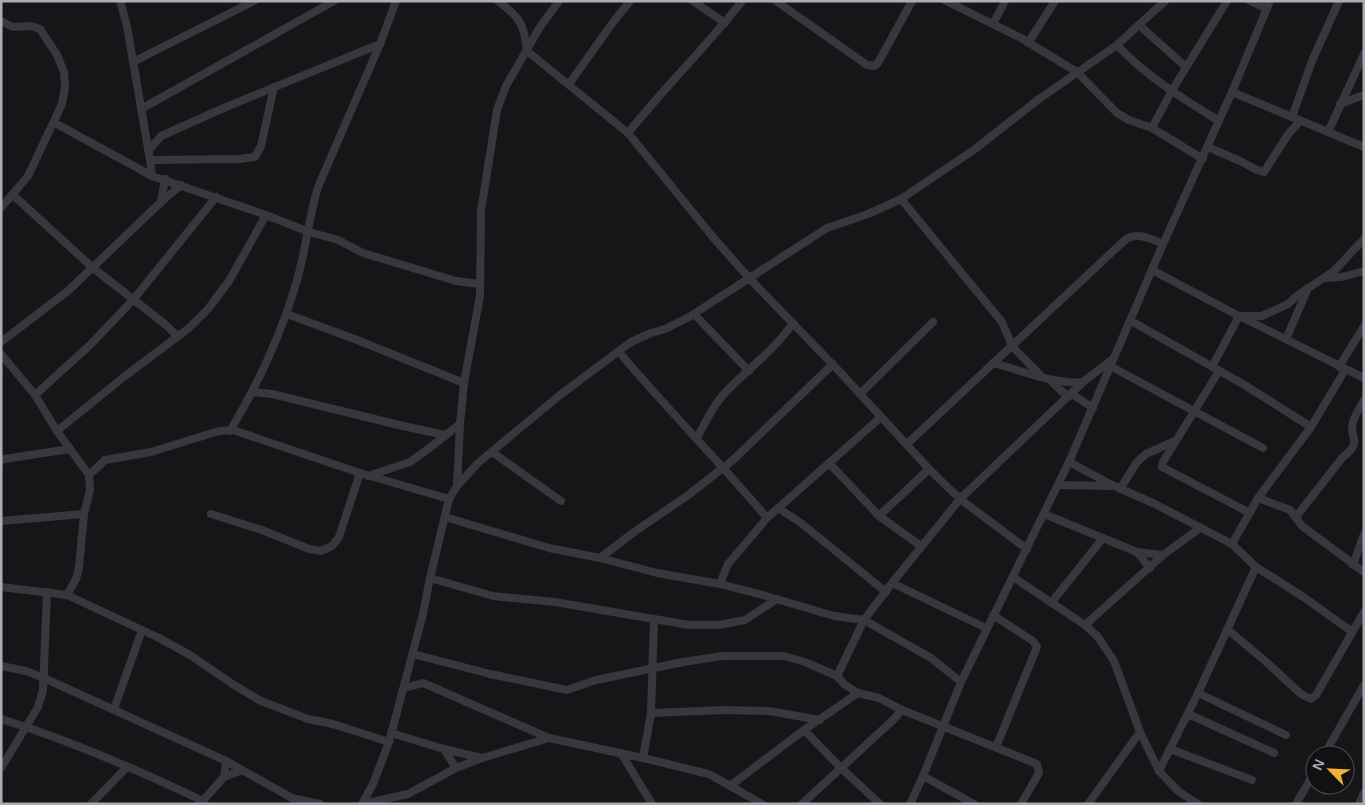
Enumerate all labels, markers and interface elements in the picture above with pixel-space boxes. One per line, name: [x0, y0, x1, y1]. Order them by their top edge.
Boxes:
north arrow: [1305, 745, 1355, 795]
text: N: [1309, 757, 1327, 773]

